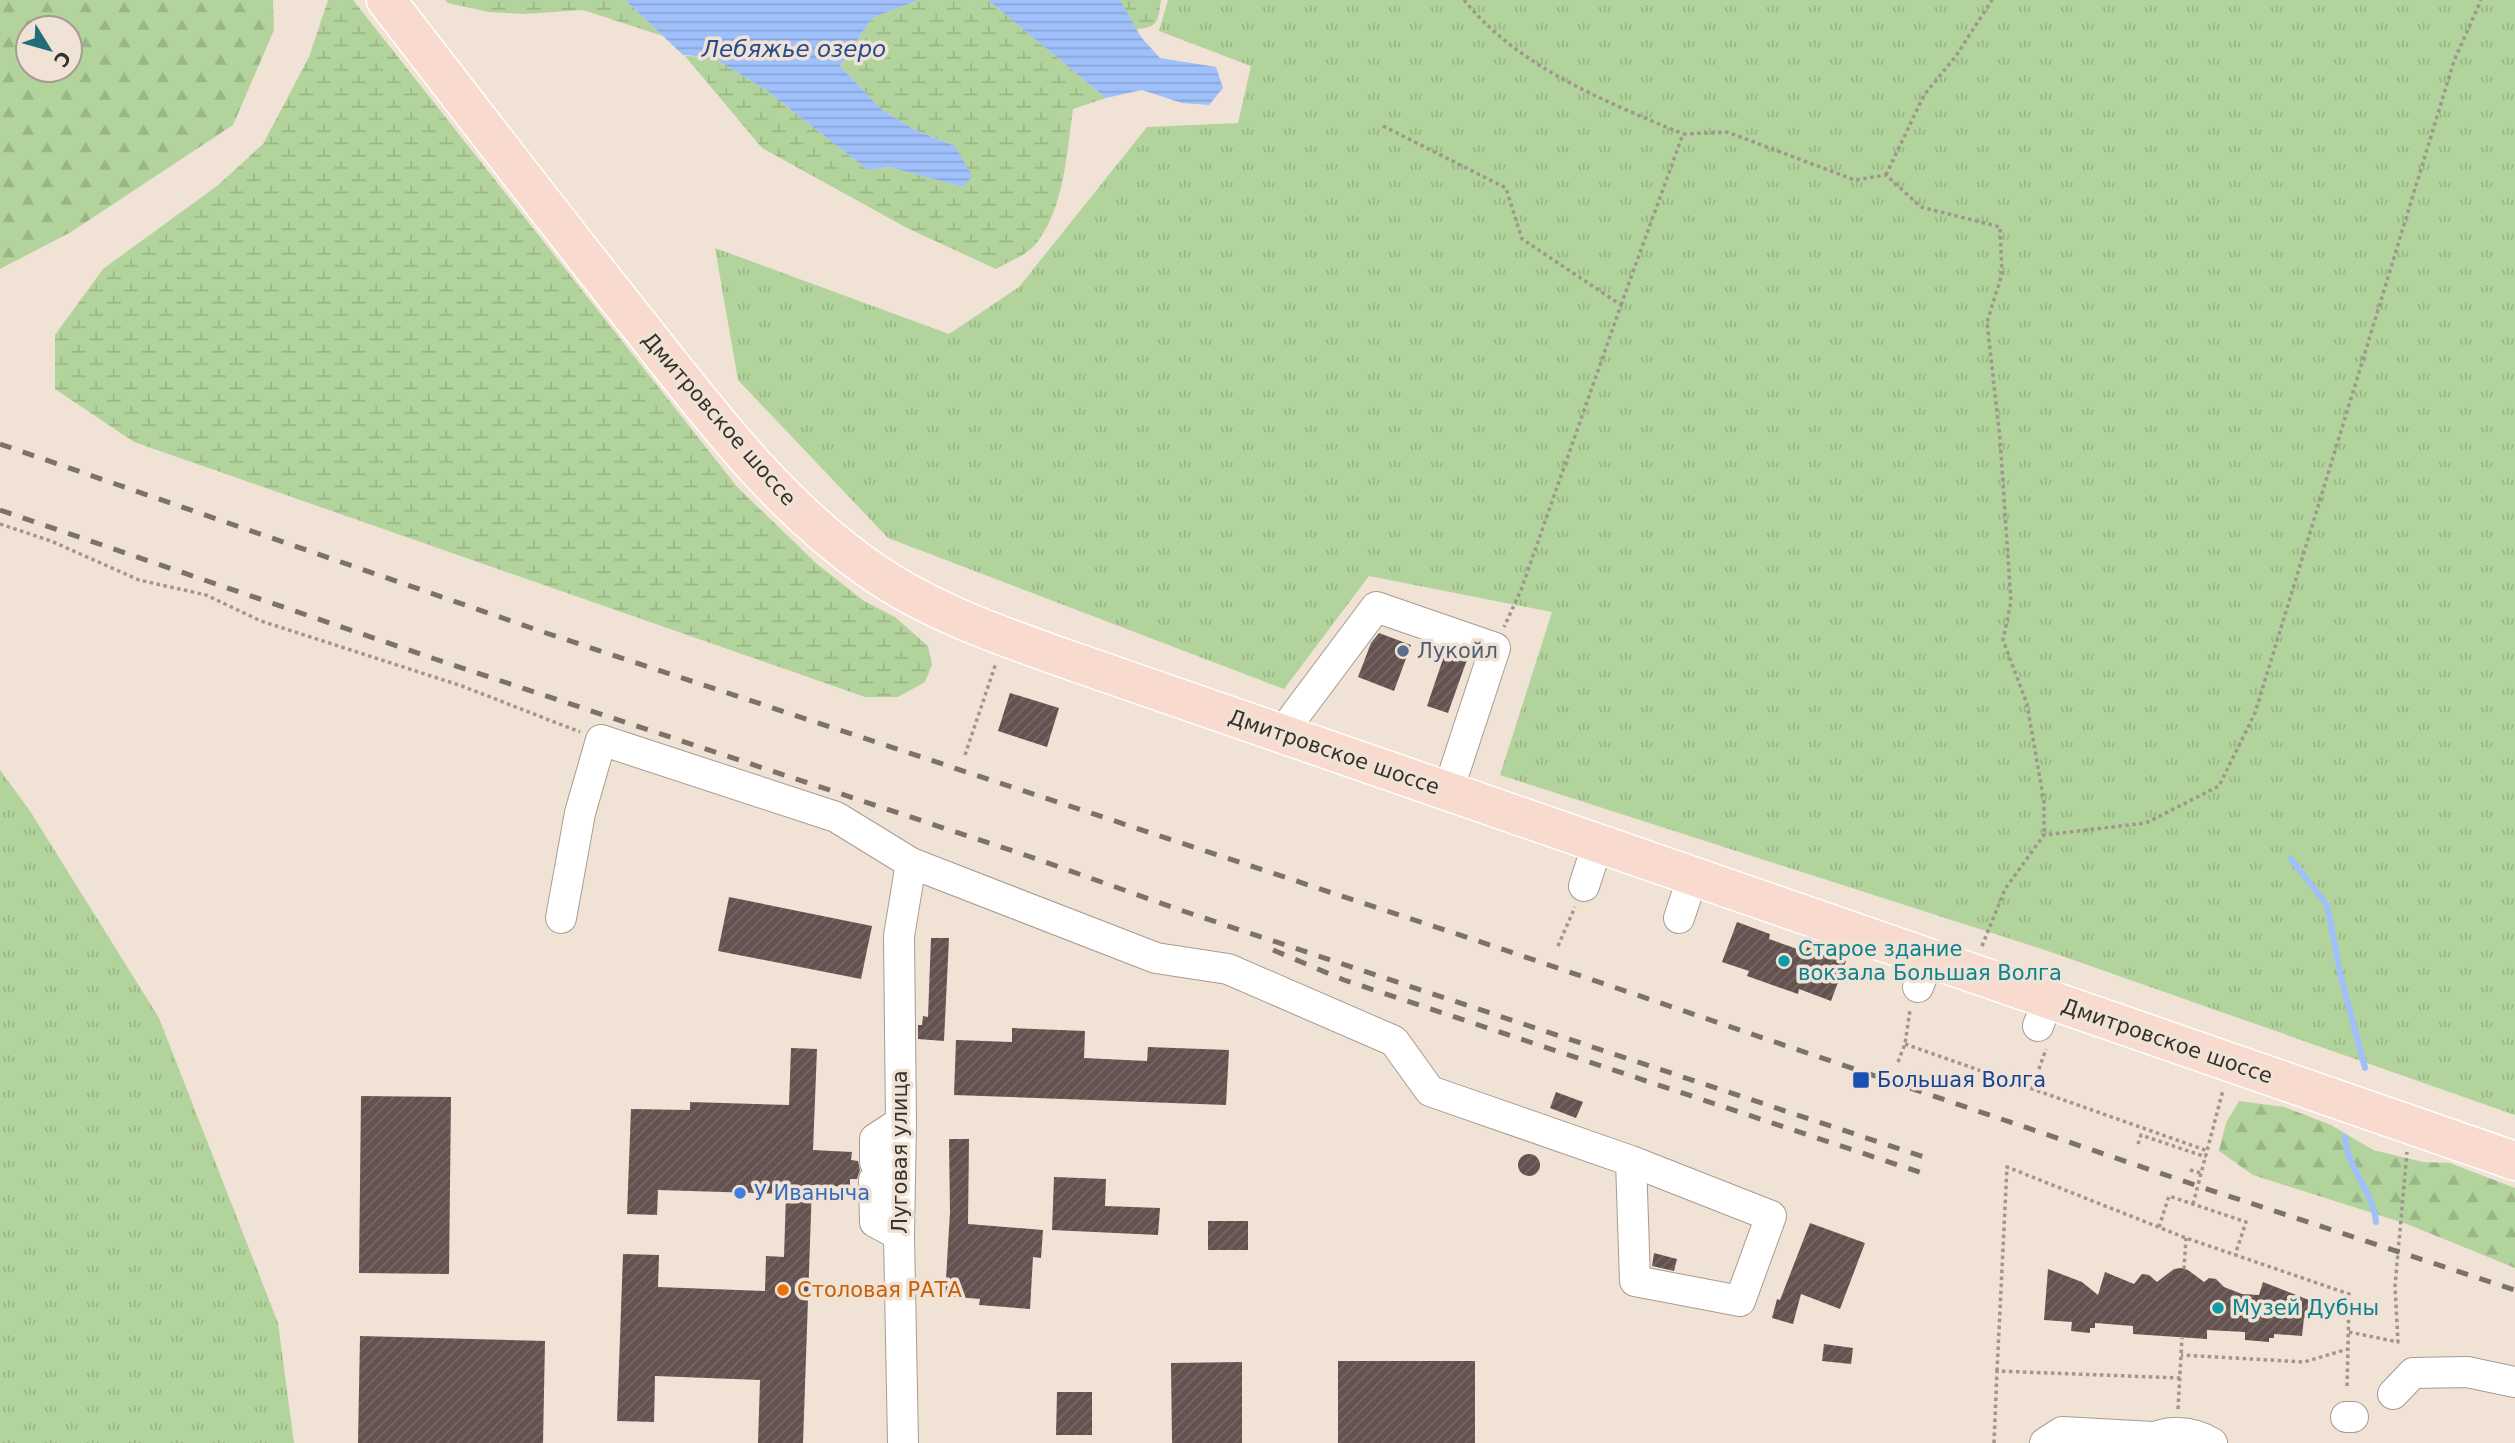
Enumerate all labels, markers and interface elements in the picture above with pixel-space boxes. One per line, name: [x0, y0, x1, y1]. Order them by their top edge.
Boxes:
north arrow: [14, 14, 84, 84]
water label: Лебяжье озеро: [701, 36, 886, 62]
text: С: [50, 47, 76, 71]
street label: Дмитровское шоссе: [637, 328, 801, 510]
place label: Лукойл: [1417, 639, 1498, 663]
marker: Лукойл: [1395, 643, 1411, 659]
street label: Дмитровское шоссе: [1225, 705, 1443, 799]
place label: Старое здание вокзала Большая Волга: [1798, 937, 2062, 985]
marker: Старое здание вокзала Большая Волга: [1776, 953, 1792, 969]
street label: Дмитровское шоссе: [2058, 994, 2276, 1088]
place label: Большая Волга: [1877, 1068, 2046, 1092]
street label: Луговая улица: [888, 1070, 912, 1234]
marker: Большая Волга: [1851, 1070, 1871, 1090]
place label: У Иваныча: [754, 1181, 870, 1205]
marker: У Иваныча: [732, 1185, 748, 1201]
place label: Столовая РАТА: [797, 1278, 962, 1302]
marker: Столовая РАТА: [775, 1282, 791, 1298]
place label: Музей Дубны: [2232, 1296, 2379, 1320]
marker: Музей Дубны: [2210, 1300, 2226, 1316]

